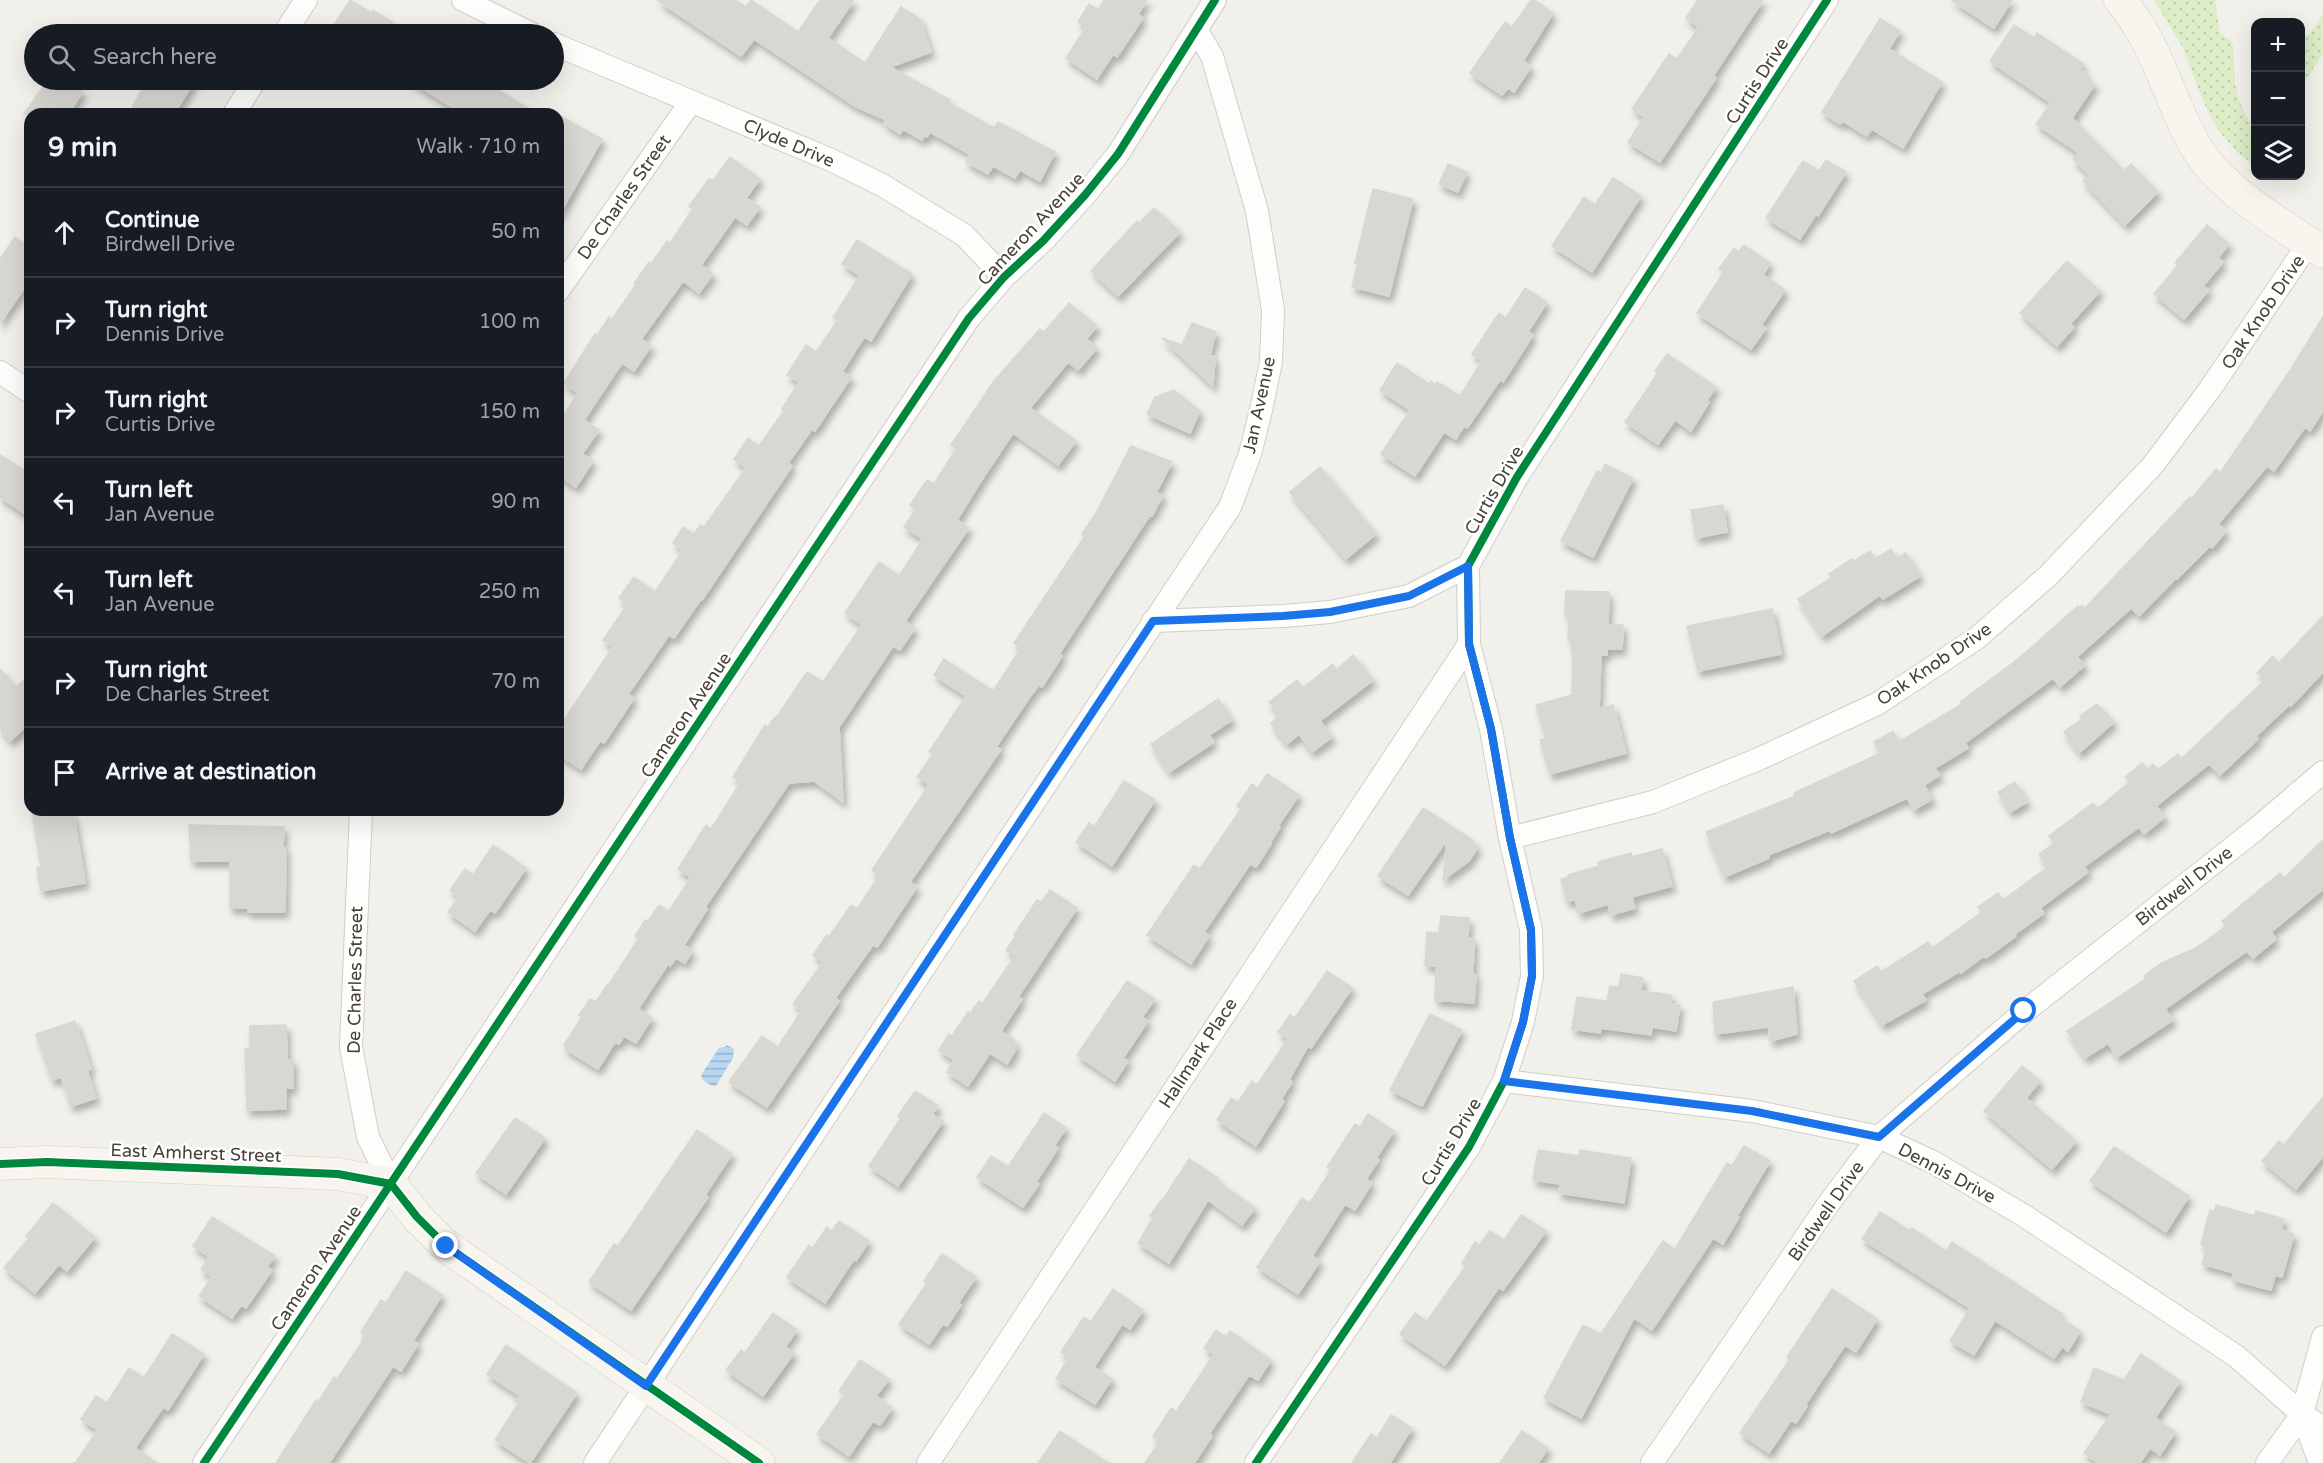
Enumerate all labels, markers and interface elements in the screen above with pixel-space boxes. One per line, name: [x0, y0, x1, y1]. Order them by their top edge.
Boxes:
map controls: [2251, 18, 2305, 180]
button: +: [2251, 18, 2305, 72]
search box: [24, 24, 564, 90]
street label: Curtis Drive: [1721, 33, 1793, 129]
icon: search: [45, 41, 78, 74]
text: Search here: [93, 44, 217, 70]
button: −: [2251, 72, 2305, 126]
street label: Clyde Drive: [740, 114, 838, 172]
button: layers: [2251, 126, 2305, 180]
street label: De Charles Street: [573, 130, 676, 264]
text: 9 min: [48, 132, 117, 163]
text: Walk · 710 m: [417, 135, 540, 159]
street label: Cameron Avenue: [973, 168, 1089, 290]
text: Continue: [105, 207, 200, 233]
icon: ahead: [48, 216, 81, 249]
text: 50 m: [491, 220, 540, 244]
text: Birdwell Drive: [105, 233, 235, 257]
street label: Oak Knob Drive: [2217, 251, 2309, 373]
text: Turn right: [105, 297, 207, 323]
icon: right: [48, 306, 81, 339]
text: 100 m: [479, 310, 540, 334]
text: Dennis Drive: [105, 323, 224, 347]
street label: Jan Avenue: [1238, 355, 1280, 455]
text: Turn right: [105, 387, 207, 413]
icon: right: [48, 396, 81, 429]
text: 150 m: [479, 400, 540, 424]
text: Curtis Drive: [105, 413, 215, 437]
street label: Curtis Drive: [1460, 442, 1528, 538]
text: Turn left: [105, 477, 193, 503]
icon: left: [48, 486, 81, 519]
text: 90 m: [491, 490, 540, 514]
text: Jan Avenue: [105, 503, 215, 527]
text: Turn left: [105, 567, 193, 593]
icon: left: [48, 576, 81, 609]
text: 250 m: [479, 580, 540, 604]
text: Jan Avenue: [105, 593, 215, 617]
street label: Oak Knob Drive: [1873, 618, 1995, 710]
street label: Cameron Avenue: [636, 648, 736, 782]
text: Turn right: [105, 657, 207, 683]
icon: right: [48, 666, 81, 699]
text: 70 m: [491, 670, 540, 694]
text: De Charles Street: [105, 683, 269, 707]
icon: arrive: [48, 756, 81, 789]
text: Arrive at destination: [105, 759, 316, 785]
street label: Birdwell Drive: [2131, 841, 2237, 931]
street label: De Charles Street: [343, 906, 367, 1054]
street label: Hallmark Place: [1154, 994, 1242, 1112]
route start: [2010, 997, 2036, 1023]
street label: Curtis Drive: [1416, 1094, 1486, 1190]
street label: Dennis Drive: [1894, 1138, 2000, 1208]
street label: East Amherst Street: [110, 1139, 282, 1167]
street label: Birdwell Drive: [1783, 1157, 1869, 1265]
street label: Cameron Avenue: [266, 1201, 366, 1335]
route end: [432, 1232, 458, 1258]

